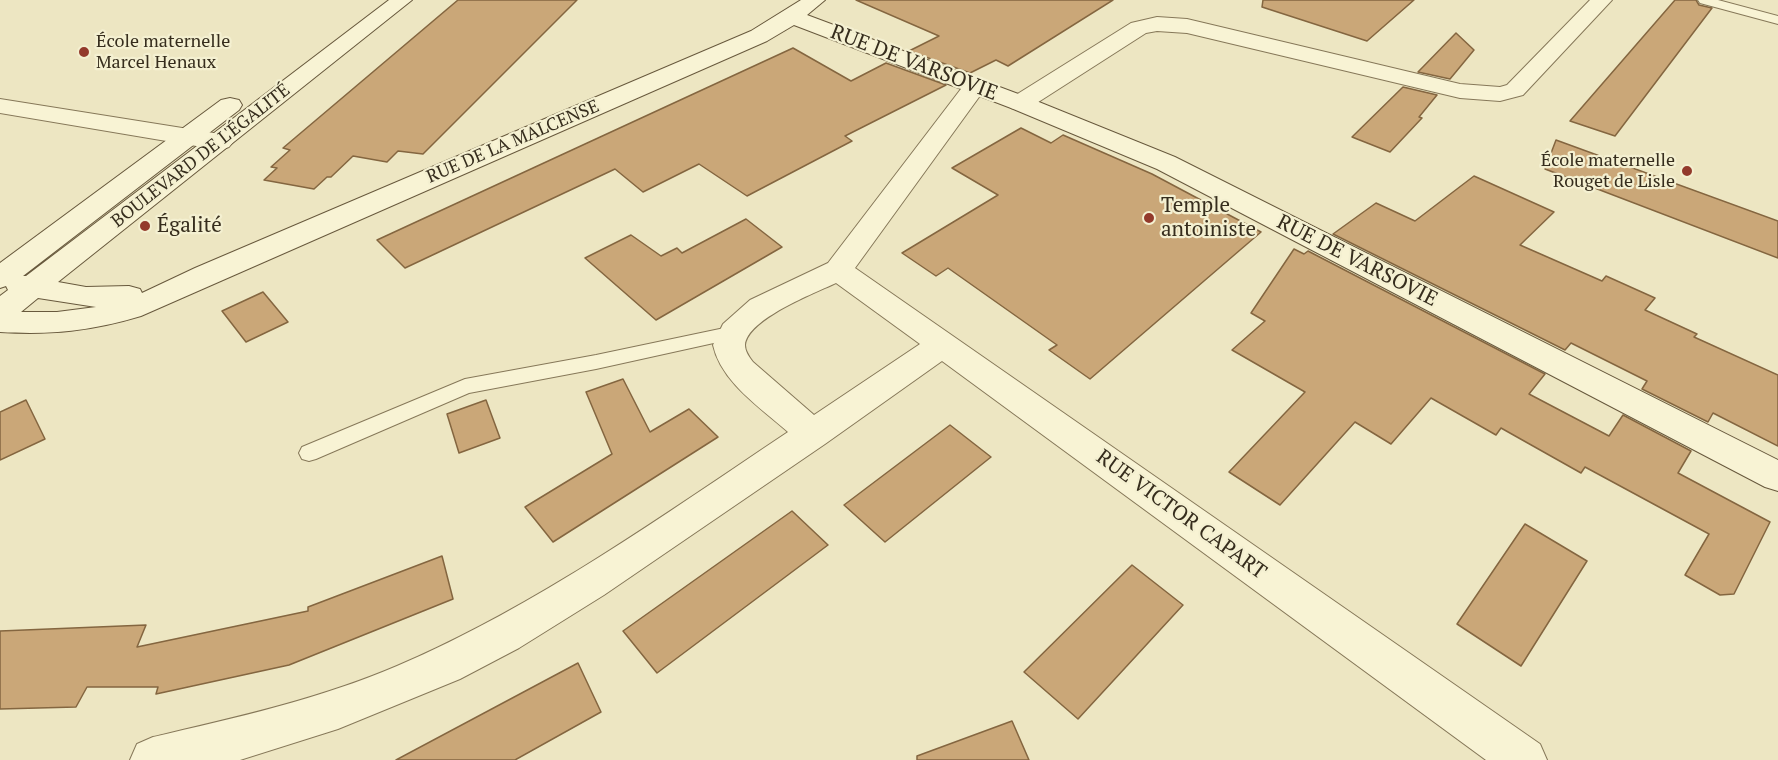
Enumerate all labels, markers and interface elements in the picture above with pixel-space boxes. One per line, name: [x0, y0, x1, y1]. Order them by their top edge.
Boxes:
street label: RUE DE VARSOVIE: [827, 20, 1001, 106]
place label: École maternelle Marcel Henaux: [96, 31, 230, 74]
marker: École maternelle Marcel Henaux: [77, 45, 91, 59]
street label: BOULEVARD DE L'ÉGALITÉ: [107, 80, 295, 232]
street label: RUE DE LA MALCENSE: [424, 96, 602, 188]
place label: École maternelle Rouget de Lisle: [1541, 150, 1675, 192]
marker: École maternelle Rouget de Lisle: [1680, 164, 1694, 178]
place label: Temple antoiniste: [1161, 193, 1256, 243]
street label: RUE DE VARSOVIE: [1272, 210, 1442, 312]
marker: Temple antoiniste: [1142, 211, 1156, 225]
place label: Égalité: [157, 213, 222, 239]
marker: Égalité: [138, 219, 152, 233]
street label: RUE VICTOR CAPART: [1091, 445, 1271, 585]

